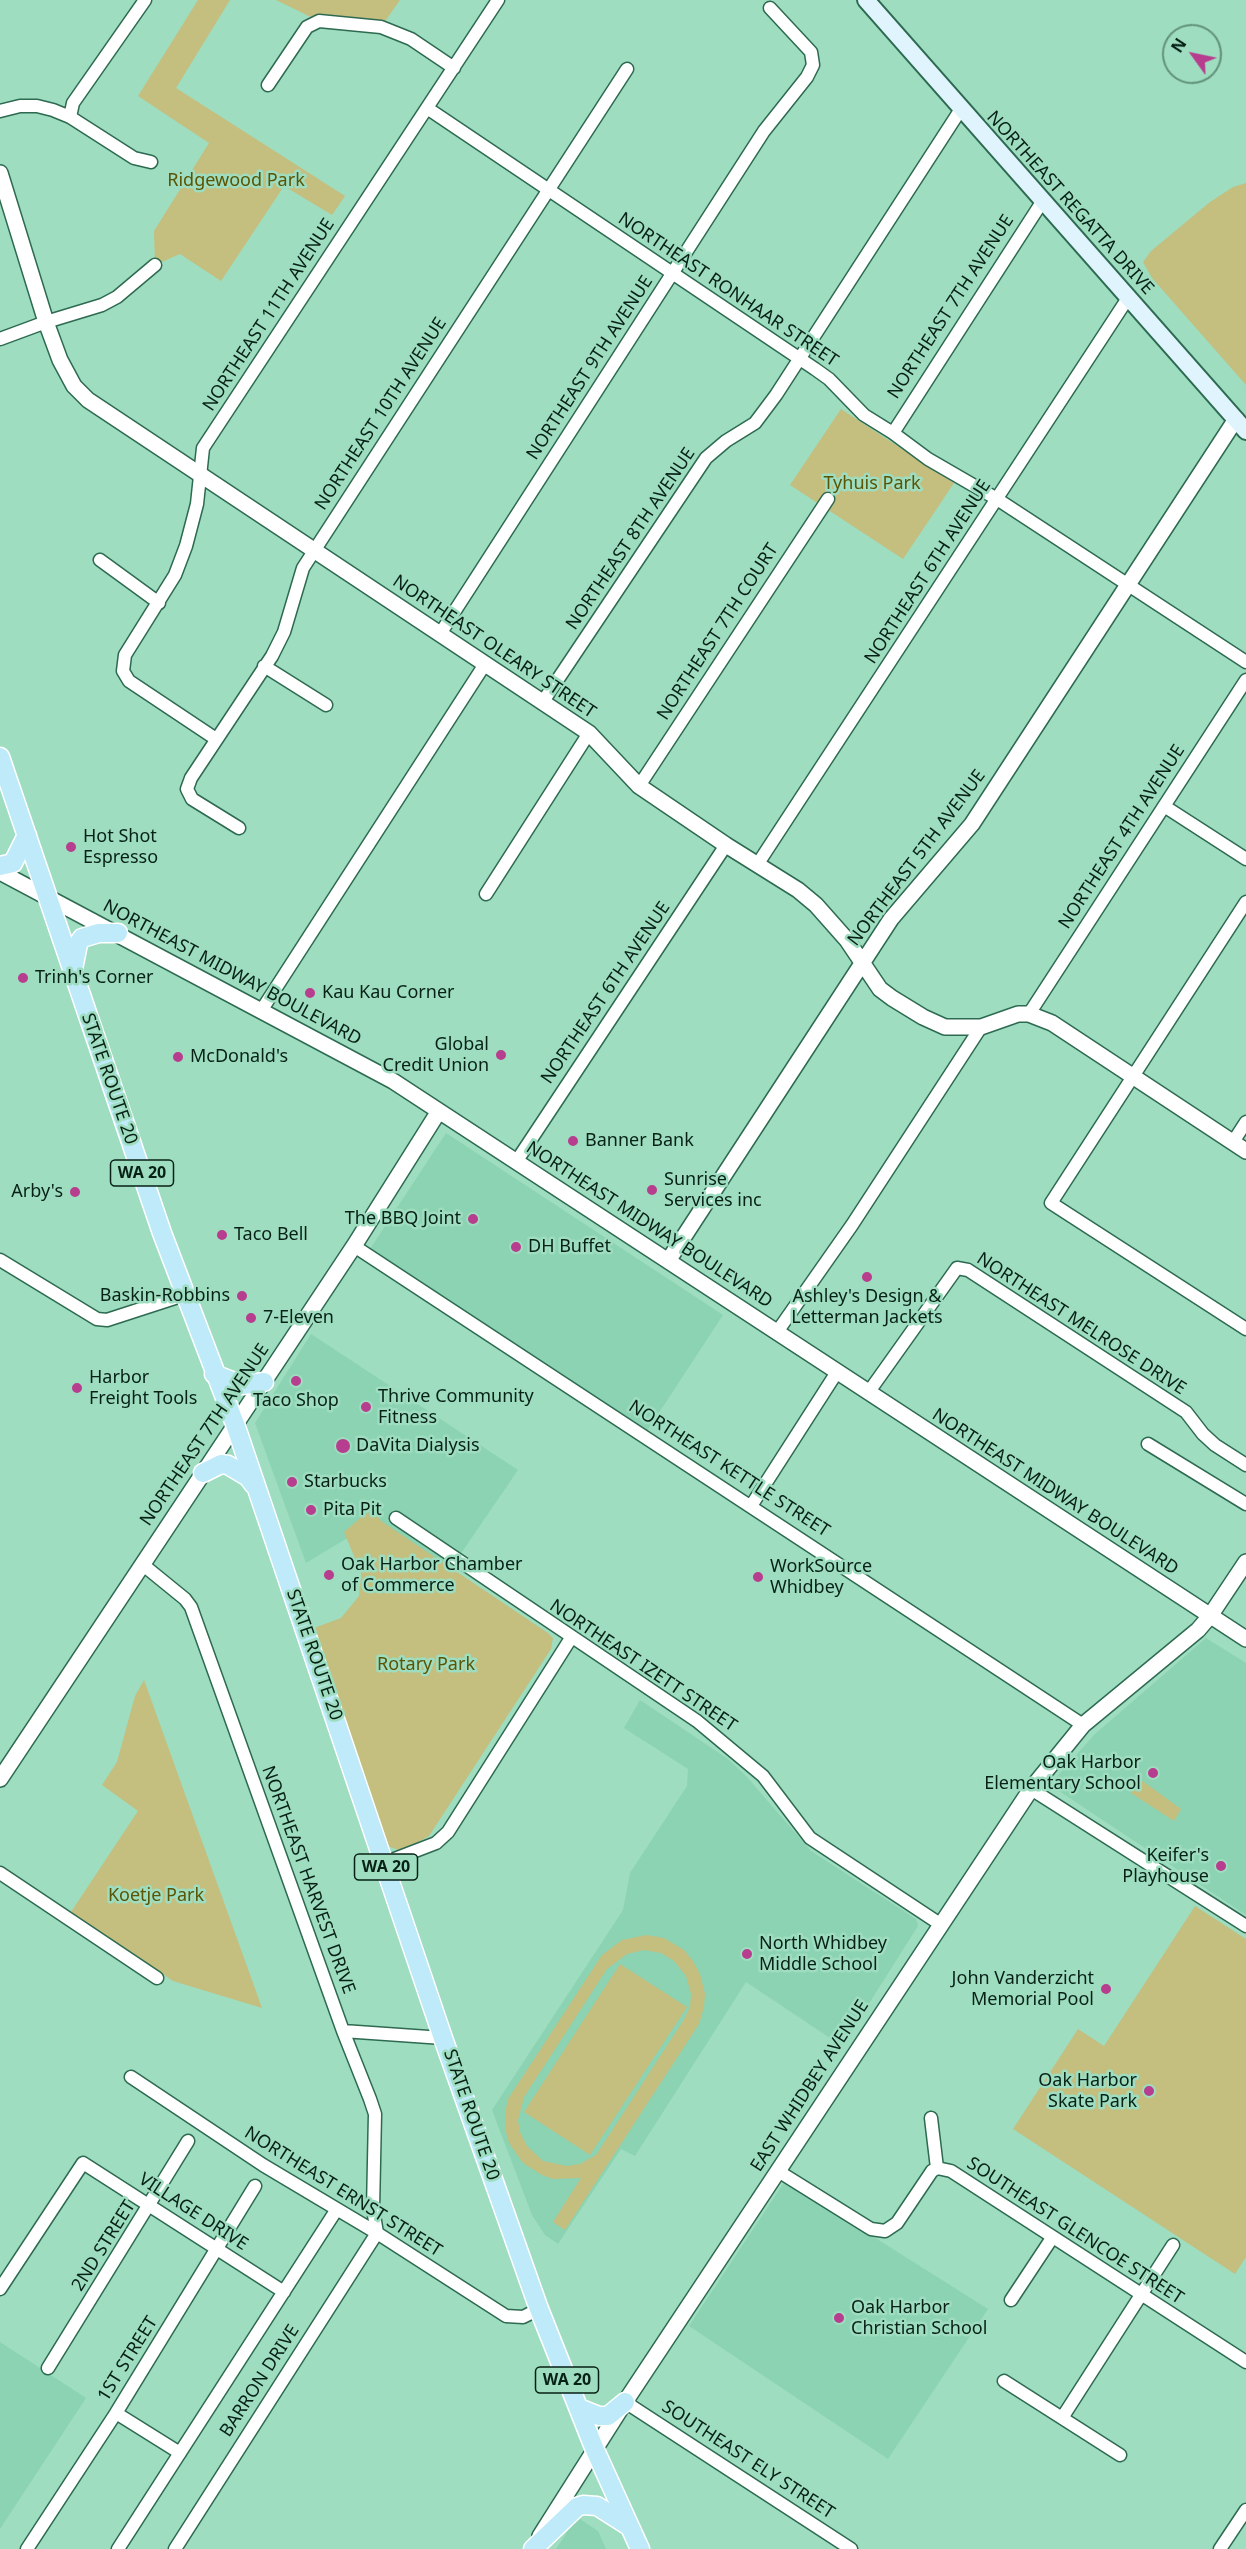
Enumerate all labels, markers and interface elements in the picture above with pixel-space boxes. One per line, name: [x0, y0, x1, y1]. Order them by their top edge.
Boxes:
north arrow: [1162, 24, 1222, 84]
text: N: [1166, 34, 1191, 57]
street label: NORTHEAST REGATTA DRIVE: [982, 107, 1158, 299]
park label: Ridgewood Park: [167, 170, 305, 192]
street label: NORTHEAST RONHAAR STREET: [614, 208, 842, 372]
street label: NORTHEAST 7TH AVENUE: [883, 211, 1019, 403]
street label: NORTHEAST 11TH AVENUE: [199, 215, 339, 415]
street label: NORTHEAST 9TH AVENUE: [522, 272, 658, 464]
street label: NORTHEAST 10TH AVENUE: [311, 314, 451, 514]
street label: NORTHEAST 8TH AVENUE: [562, 444, 700, 634]
park label: Tyhuis Park: [823, 473, 921, 495]
street label: NORTHEAST 6TH AVENUE: [860, 476, 996, 668]
street label: NORTHEAST 7TH COURT: [653, 540, 783, 724]
street label: NORTHEAST OLEARY STREET: [388, 571, 600, 723]
street label: NORTHEAST 4TH AVENUE: [1054, 741, 1190, 933]
street label: NORTHEAST 5TH AVENUE: [844, 766, 990, 950]
place label: Hot Shot Espresso: [83, 826, 158, 868]
marker: Hot Shot Espresso: [64, 840, 78, 854]
street label: NORTHEAST MIDWAY BOULEVARD: [99, 896, 365, 1050]
street label: NORTHEAST 6TH AVENUE: [537, 898, 675, 1088]
place label: Trinh's Corner: [35, 967, 153, 989]
marker: Trinh's Corner: [16, 971, 30, 985]
place label: Kau Kau Corner: [322, 982, 454, 1004]
marker: Kau Kau Corner: [303, 986, 317, 1000]
street label: STATE ROUTE 20: [76, 1011, 142, 1147]
place label: Global Credit Union: [383, 1034, 489, 1076]
place label: McDonald's: [190, 1046, 288, 1068]
marker: Global Credit Union: [494, 1048, 508, 1062]
marker: McDonald's: [171, 1050, 185, 1064]
place label: Banner Bank: [585, 1130, 694, 1152]
marker: Banner Bank: [566, 1134, 580, 1148]
street label: NORTHEAST MIDWAY BOULEVARD: [522, 1137, 776, 1313]
road number: WA 20: [110, 1160, 174, 1186]
place label: Sunrise Services inc: [664, 1169, 762, 1212]
place label: Arby's: [11, 1181, 63, 1203]
marker: Sunrise Services inc: [645, 1183, 659, 1197]
marker: Arby's: [68, 1185, 82, 1199]
place label: The BBQ Joint: [345, 1208, 461, 1230]
marker: The BBQ Joint: [466, 1212, 480, 1226]
place label: Taco Bell: [234, 1224, 308, 1246]
marker: Taco Bell: [215, 1228, 229, 1242]
place label: DH Buffet: [528, 1236, 611, 1258]
marker: DH Buffet: [509, 1240, 523, 1254]
street label: NORTHEAST MELROSE DRIVE: [972, 1248, 1190, 1400]
marker: Ashley's Design & Letterman Jackets: [860, 1270, 874, 1284]
place label: Baskin-Robbins: [100, 1285, 230, 1307]
place label: Ashley's Design & Letterman Jackets: [791, 1286, 943, 1328]
marker: Baskin-Robbins: [235, 1289, 249, 1303]
place label: 7-Eleven: [263, 1307, 334, 1329]
marker: 7-Eleven: [244, 1311, 258, 1325]
street label: NORTHEAST 7TH AVENUE: [136, 1340, 274, 1530]
place label: Harbor Freight Tools: [89, 1367, 197, 1410]
marker: Taco Shop: [289, 1374, 303, 1388]
marker: Harbor Freight Tools: [70, 1381, 84, 1395]
place label: Thrive Community Fitness: [378, 1386, 534, 1428]
place label: Taco Shop: [253, 1390, 339, 1412]
street label: NORTHEAST KETTLE STREET: [625, 1396, 833, 1542]
marker: Thrive Community Fitness: [359, 1400, 373, 1414]
street label: NORTHEAST MIDWAY BOULEVARD: [928, 1404, 1182, 1580]
place label: DaVita Dialysis: [356, 1435, 480, 1457]
marker: DaVita Dialysis: [334, 1437, 352, 1455]
place label: Starbucks: [304, 1471, 387, 1493]
marker: Starbucks: [285, 1475, 299, 1489]
place label: Pita Pit: [323, 1499, 382, 1521]
marker: Pita Pit: [304, 1503, 318, 1517]
place label: Oak Harbor Chamber of Commerce: [341, 1554, 522, 1596]
place label: WorkSource Whidbey: [770, 1556, 872, 1598]
marker: Oak Harbor Chamber of Commerce: [322, 1568, 336, 1582]
marker: WorkSource Whidbey: [751, 1570, 765, 1584]
street label: STATE ROUTE 20: [281, 1587, 347, 1723]
street label: NORTHEAST IZETT STREET: [545, 1595, 741, 1737]
park label: Rotary Park: [377, 1654, 475, 1676]
place label: Oak Harbor Elementary School: [984, 1752, 1141, 1794]
street label: NORTHEAST HARVEST DRIVE: [257, 1763, 359, 1997]
marker: Oak Harbor Elementary School: [1146, 1766, 1160, 1780]
place label: Keifer's Playhouse: [1122, 1845, 1209, 1888]
road number: WA 20: [354, 1854, 418, 1880]
marker: Keifer's Playhouse: [1214, 1859, 1228, 1873]
park label: Koetje Park: [108, 1885, 204, 1907]
place label: North Whidbey Middle School: [759, 1933, 887, 1976]
marker: North Whidbey Middle School: [740, 1947, 754, 1961]
place label: John Vanderzicht Memorial Pool: [952, 1968, 1094, 2010]
marker: John Vanderzicht Memorial Pool: [1099, 1982, 1113, 1996]
street label: EAST WHIDBEY AVENUE: [746, 1996, 874, 2176]
street label: STATE ROUTE 20: [438, 2047, 504, 2183]
place label: Oak Harbor Skate Park: [1038, 2070, 1137, 2112]
marker: Oak Harbor Skate Park: [1142, 2084, 1156, 2098]
street label: NORTHEAST ERNST STREET: [240, 2122, 446, 2262]
street label: SOUTHEAST GLENCOE STREET: [963, 2153, 1187, 2309]
street label: VILLAGE DRIVE: [134, 2169, 252, 2255]
street label: 2ND STREET: [68, 2197, 140, 2295]
place label: Oak Harbor Christian School: [851, 2297, 987, 2340]
marker: Oak Harbor Christian School: [832, 2311, 846, 2325]
street label: 1ST STREET: [93, 2313, 163, 2405]
street label: BARRON DRIVE: [216, 2321, 304, 2441]
road number: WA 20: [536, 2367, 598, 2393]
street label: SOUTHEAST ELY STREET: [658, 2396, 838, 2524]

